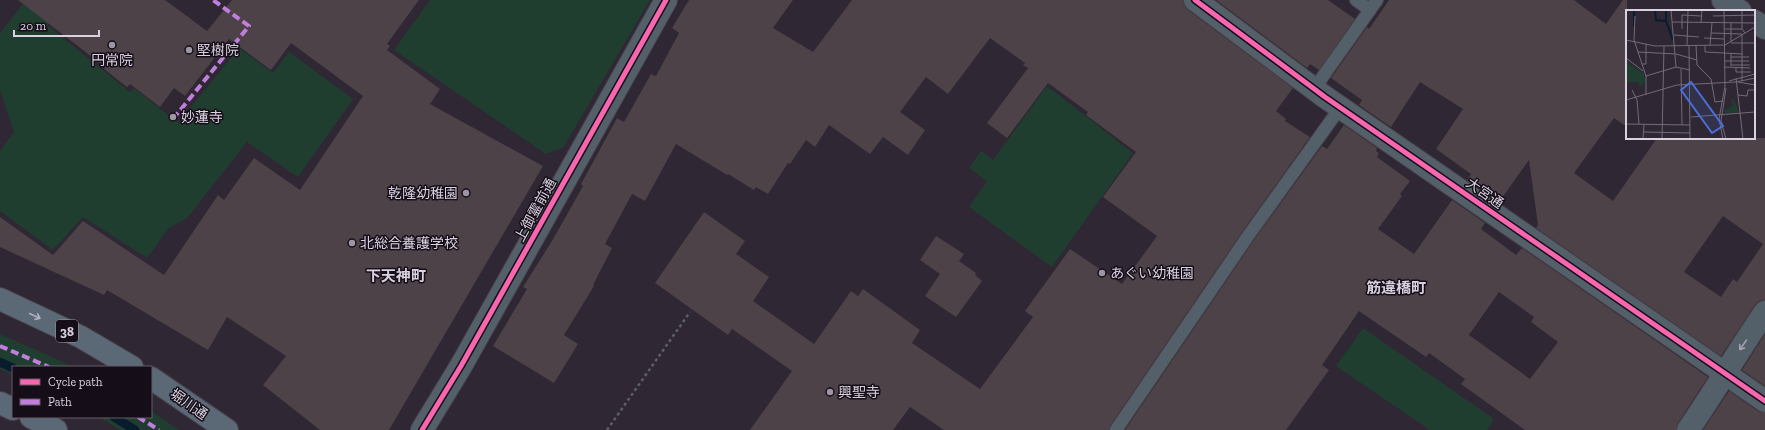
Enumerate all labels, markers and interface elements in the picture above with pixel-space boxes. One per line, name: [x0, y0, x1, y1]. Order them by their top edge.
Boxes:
inset map: [1626, 10, 1755, 139]
scale bar: [14, 12, 99, 38]
text: 20 m: [20, 19, 47, 33]
marker: 円常院: [107, 40, 117, 50]
place label: 堅樹院: [197, 42, 239, 59]
marker: 堅樹院: [184, 45, 194, 55]
place label: 円常院: [91, 52, 133, 69]
place label: 妙蓮寺: [181, 109, 223, 126]
marker: 妙蓮寺: [168, 112, 178, 122]
street label: 大宮通: [1463, 174, 1507, 212]
street label: 上御霊前通: [511, 176, 560, 245]
place label: 乾隆幼稚園: [388, 185, 458, 202]
marker: 乾隆幼稚園: [461, 188, 471, 198]
place label: 北総合養護学校: [360, 235, 458, 252]
marker: 北総合養護学校: [347, 238, 357, 248]
place label: あぐい幼稚園: [1110, 265, 1194, 282]
district label: 下天神町: [366, 267, 426, 285]
marker: あぐい幼稚園: [1097, 268, 1107, 278]
district label: 筋違橋町: [1366, 279, 1426, 297]
one-way arrow: [29, 313, 41, 320]
road number: 38: [56, 320, 78, 342]
one-way arrow: [1739, 339, 1747, 350]
legend: [12, 366, 152, 418]
text: Cycle path: [48, 375, 103, 389]
place label: 興聖寺: [838, 384, 880, 401]
street label: 堀川通: [167, 385, 211, 423]
marker: 興聖寺: [825, 387, 835, 397]
text: Path: [48, 395, 72, 409]

